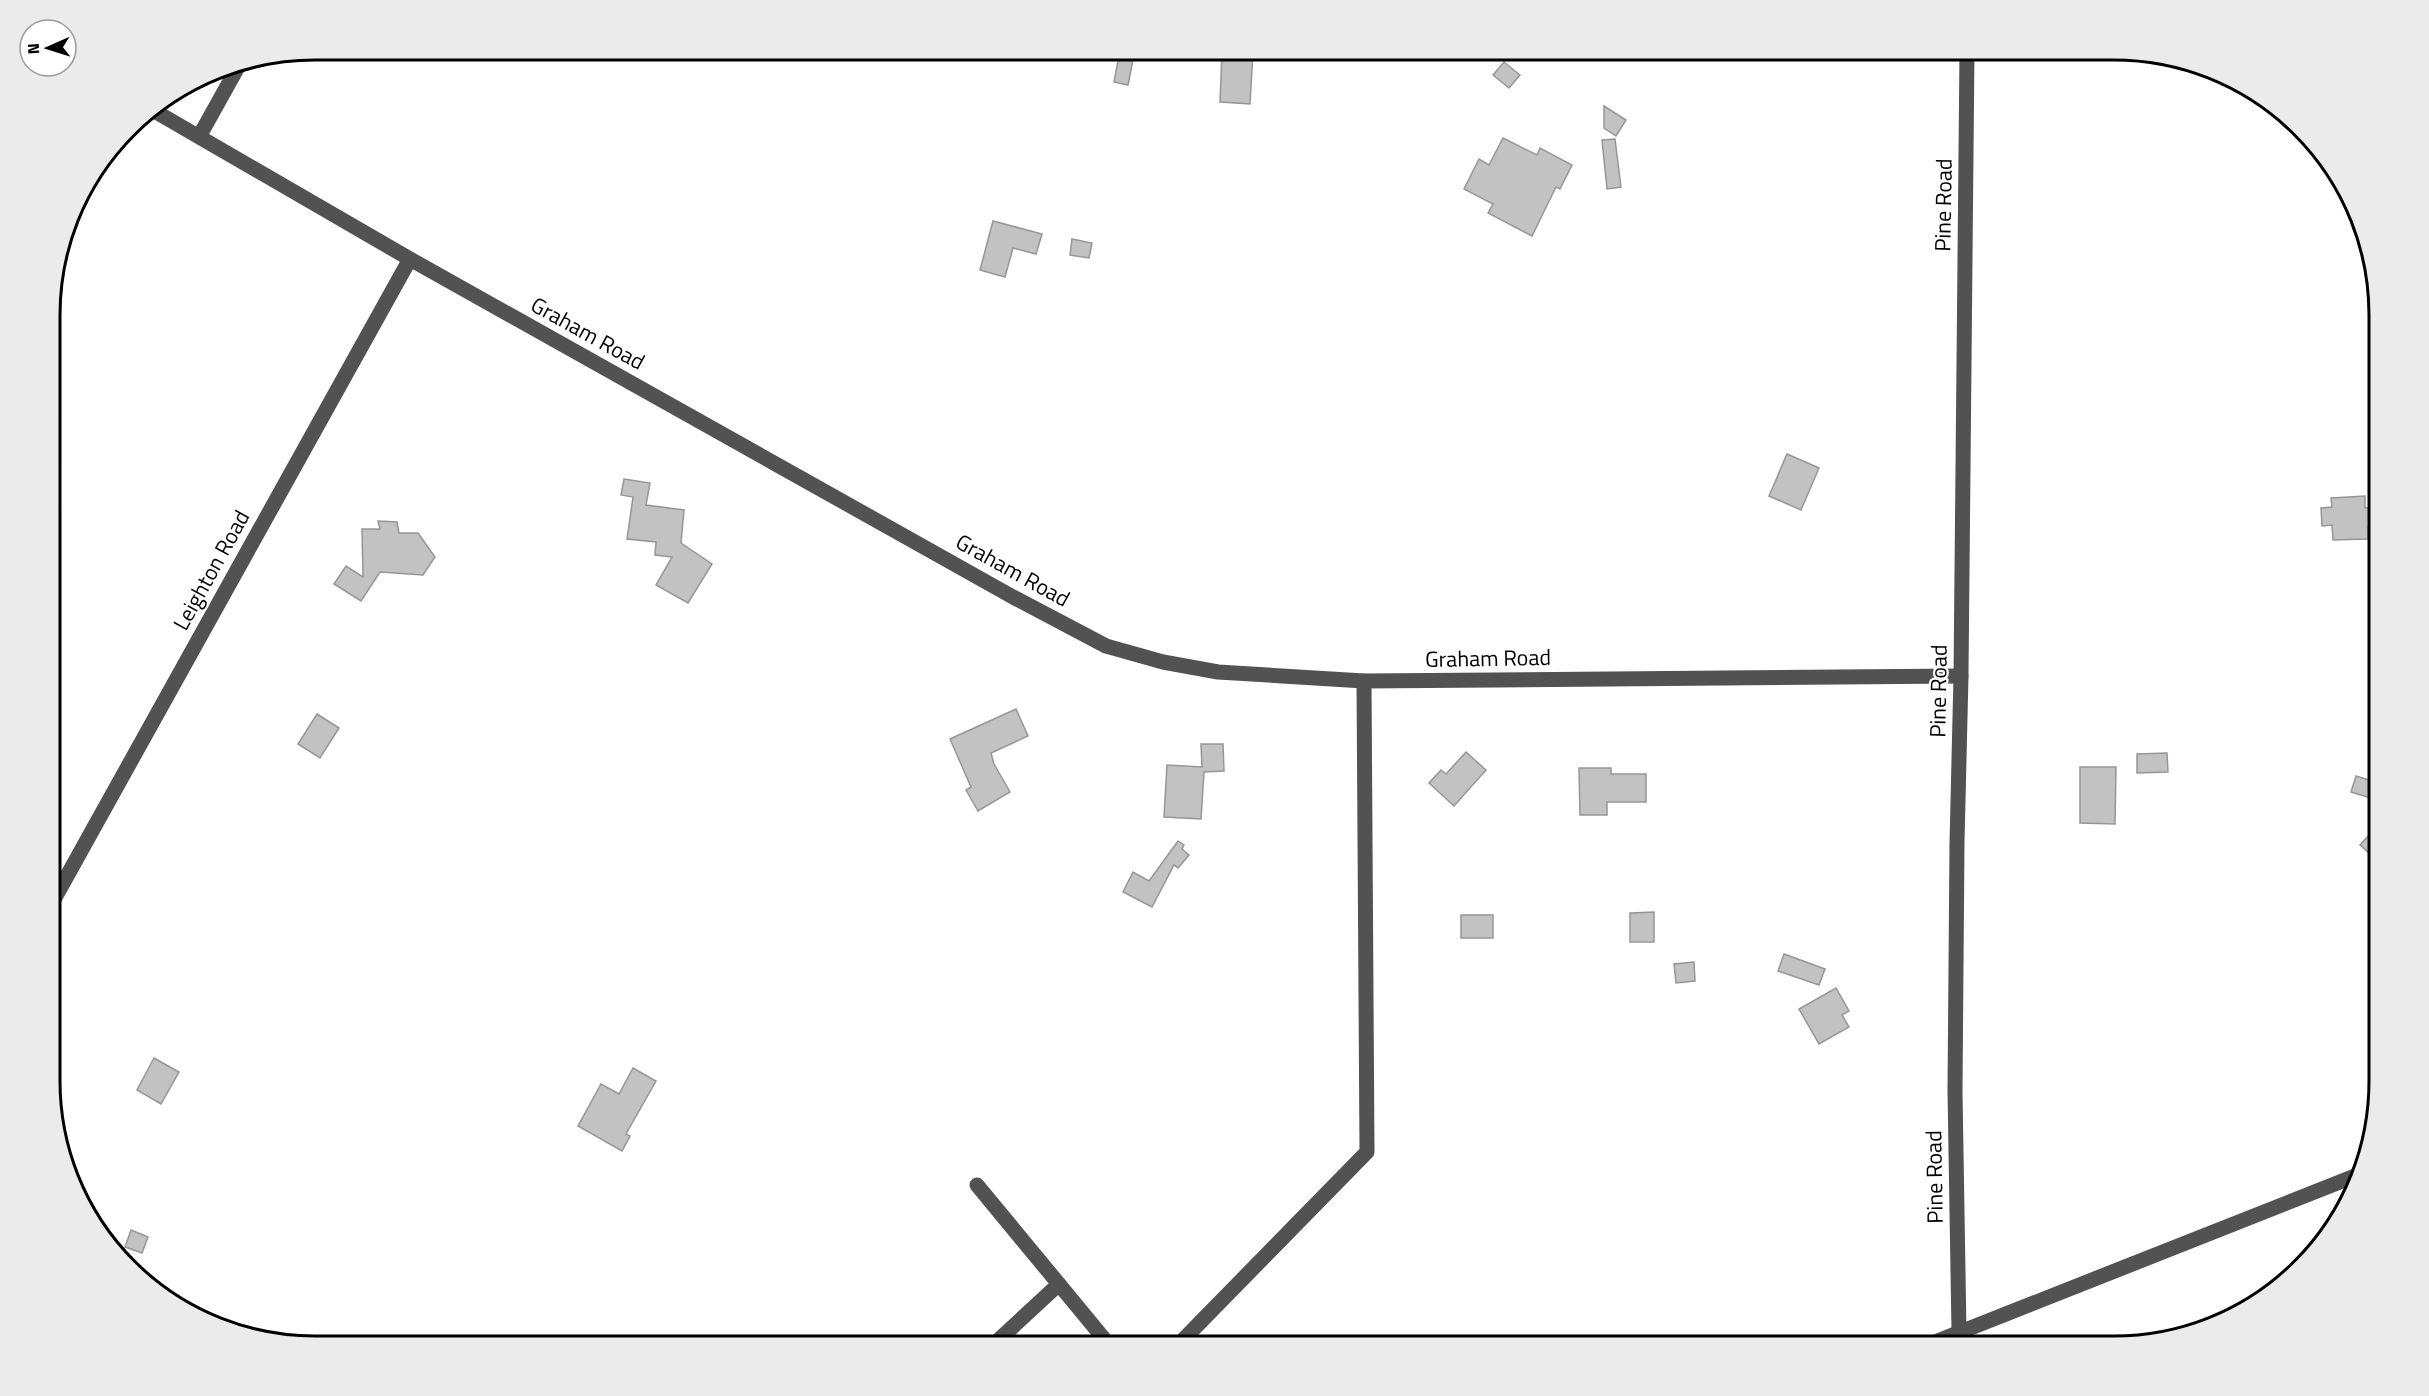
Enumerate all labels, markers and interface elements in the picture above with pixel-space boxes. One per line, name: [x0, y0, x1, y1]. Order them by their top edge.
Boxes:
north arrow: [18, 18, 78, 78]
text: N: [21, 43, 45, 55]
street label: Pine Road: [1925, 158, 1961, 252]
street label: Graham Road: [525, 288, 651, 378]
street label: Leighton Road: [164, 504, 258, 636]
street label: Graham Road: [950, 525, 1076, 615]
street label: Graham Road: [1425, 640, 1551, 676]
street label: Pine Road: [1920, 644, 1956, 738]
street label: Pine Road: [1916, 1130, 1952, 1224]

